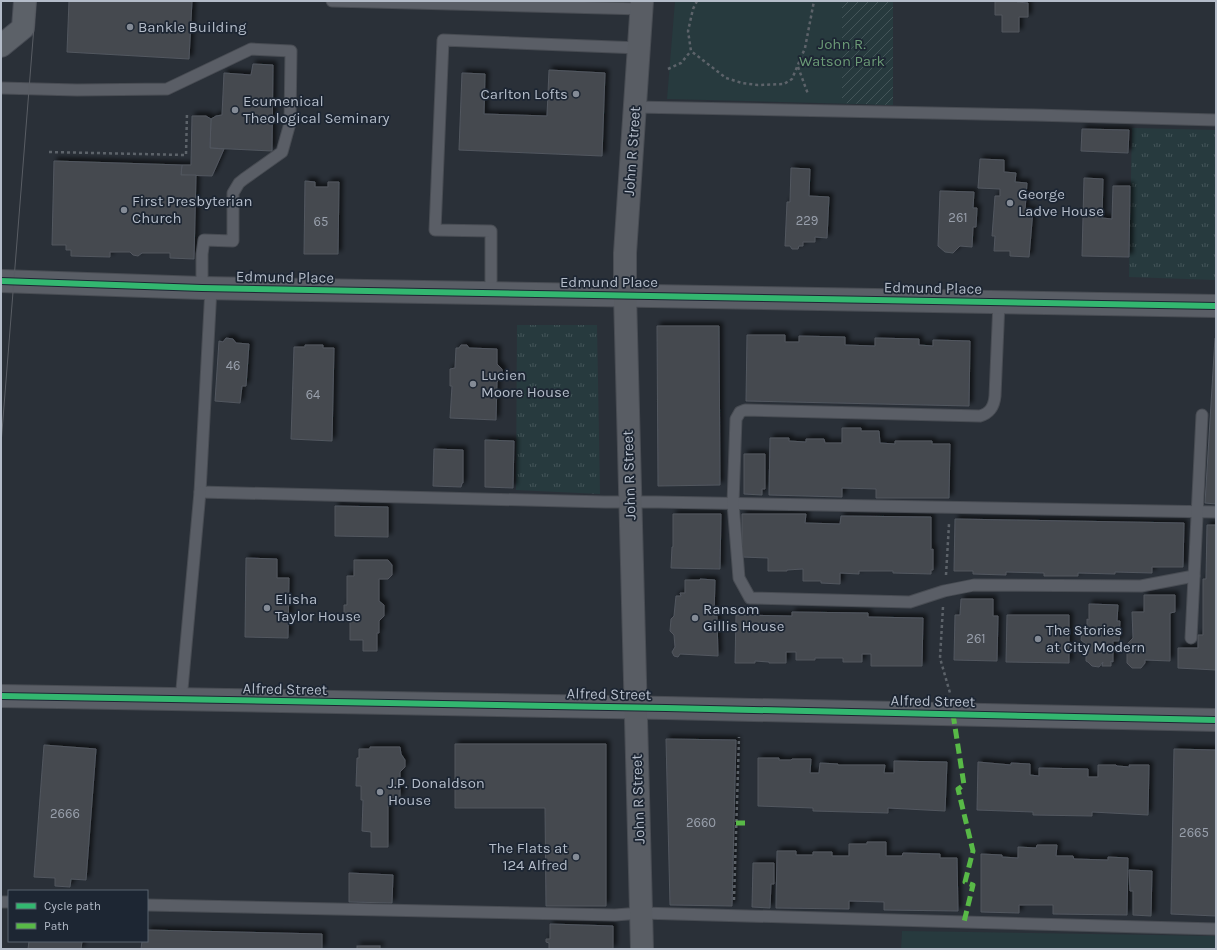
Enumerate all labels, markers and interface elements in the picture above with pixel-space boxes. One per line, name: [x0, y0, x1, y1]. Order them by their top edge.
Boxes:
place label: Bankle Building: [138, 18, 247, 36]
marker: Bankle Building: [125, 22, 135, 32]
park label: John R. Watson Park: [799, 35, 885, 70]
place label: Carlton Lofts: [481, 85, 568, 103]
marker: Carlton Lofts: [571, 89, 581, 99]
place label: Ecumenical Theological Seminary: [243, 92, 390, 127]
marker: Ecumenical Theological Seminary: [230, 105, 240, 115]
street label: John R Street: [620, 105, 644, 196]
place label: George Ladve House: [1018, 185, 1104, 220]
place label: First Presbyterian Church: [132, 192, 253, 227]
marker: George Ladve House: [1005, 198, 1015, 208]
marker: First Presbyterian Church: [119, 205, 129, 215]
house number: 261: [948, 210, 968, 225]
house number: 229: [796, 213, 818, 228]
house number: 65: [314, 214, 328, 229]
street label: Edmund Place: [236, 267, 334, 287]
street label: Edmund Place: [560, 273, 658, 291]
street label: Edmund Place: [884, 278, 982, 298]
house number: 46: [226, 358, 240, 373]
place label: Lucien Moore House: [481, 366, 570, 401]
marker: Lucien Moore House: [468, 379, 478, 389]
house number: 64: [306, 387, 320, 402]
street label: John R Street: [618, 429, 640, 520]
place label: Elisha Taylor House: [275, 590, 361, 625]
place label: Ransom Gillis House: [703, 600, 784, 635]
marker: Elisha Taylor House: [262, 603, 272, 613]
marker: Ransom Gillis House: [690, 613, 700, 623]
place label: The Stories at City Modern: [1046, 621, 1145, 656]
house number: 261: [966, 631, 986, 646]
marker: The Stories at City Modern: [1033, 634, 1043, 644]
street label: Alfred Street: [242, 679, 328, 699]
street label: Alfred Street: [566, 684, 652, 704]
street label: Alfred Street: [890, 691, 976, 711]
street label: John R Street: [627, 753, 649, 844]
place label: J.P. Donaldson House: [388, 774, 485, 809]
marker: J.P. Donaldson House: [375, 787, 385, 797]
house number: 2666: [50, 806, 80, 821]
house number: 2660: [686, 815, 716, 830]
house number: 2665: [1179, 825, 1209, 840]
place label: The Flats at 124 Alfred: [489, 839, 568, 874]
marker: The Flats at 124 Alfred: [571, 852, 581, 862]
legend: [8, 890, 148, 942]
text: Cycle path: [44, 899, 101, 913]
text: Path: [44, 919, 69, 933]

